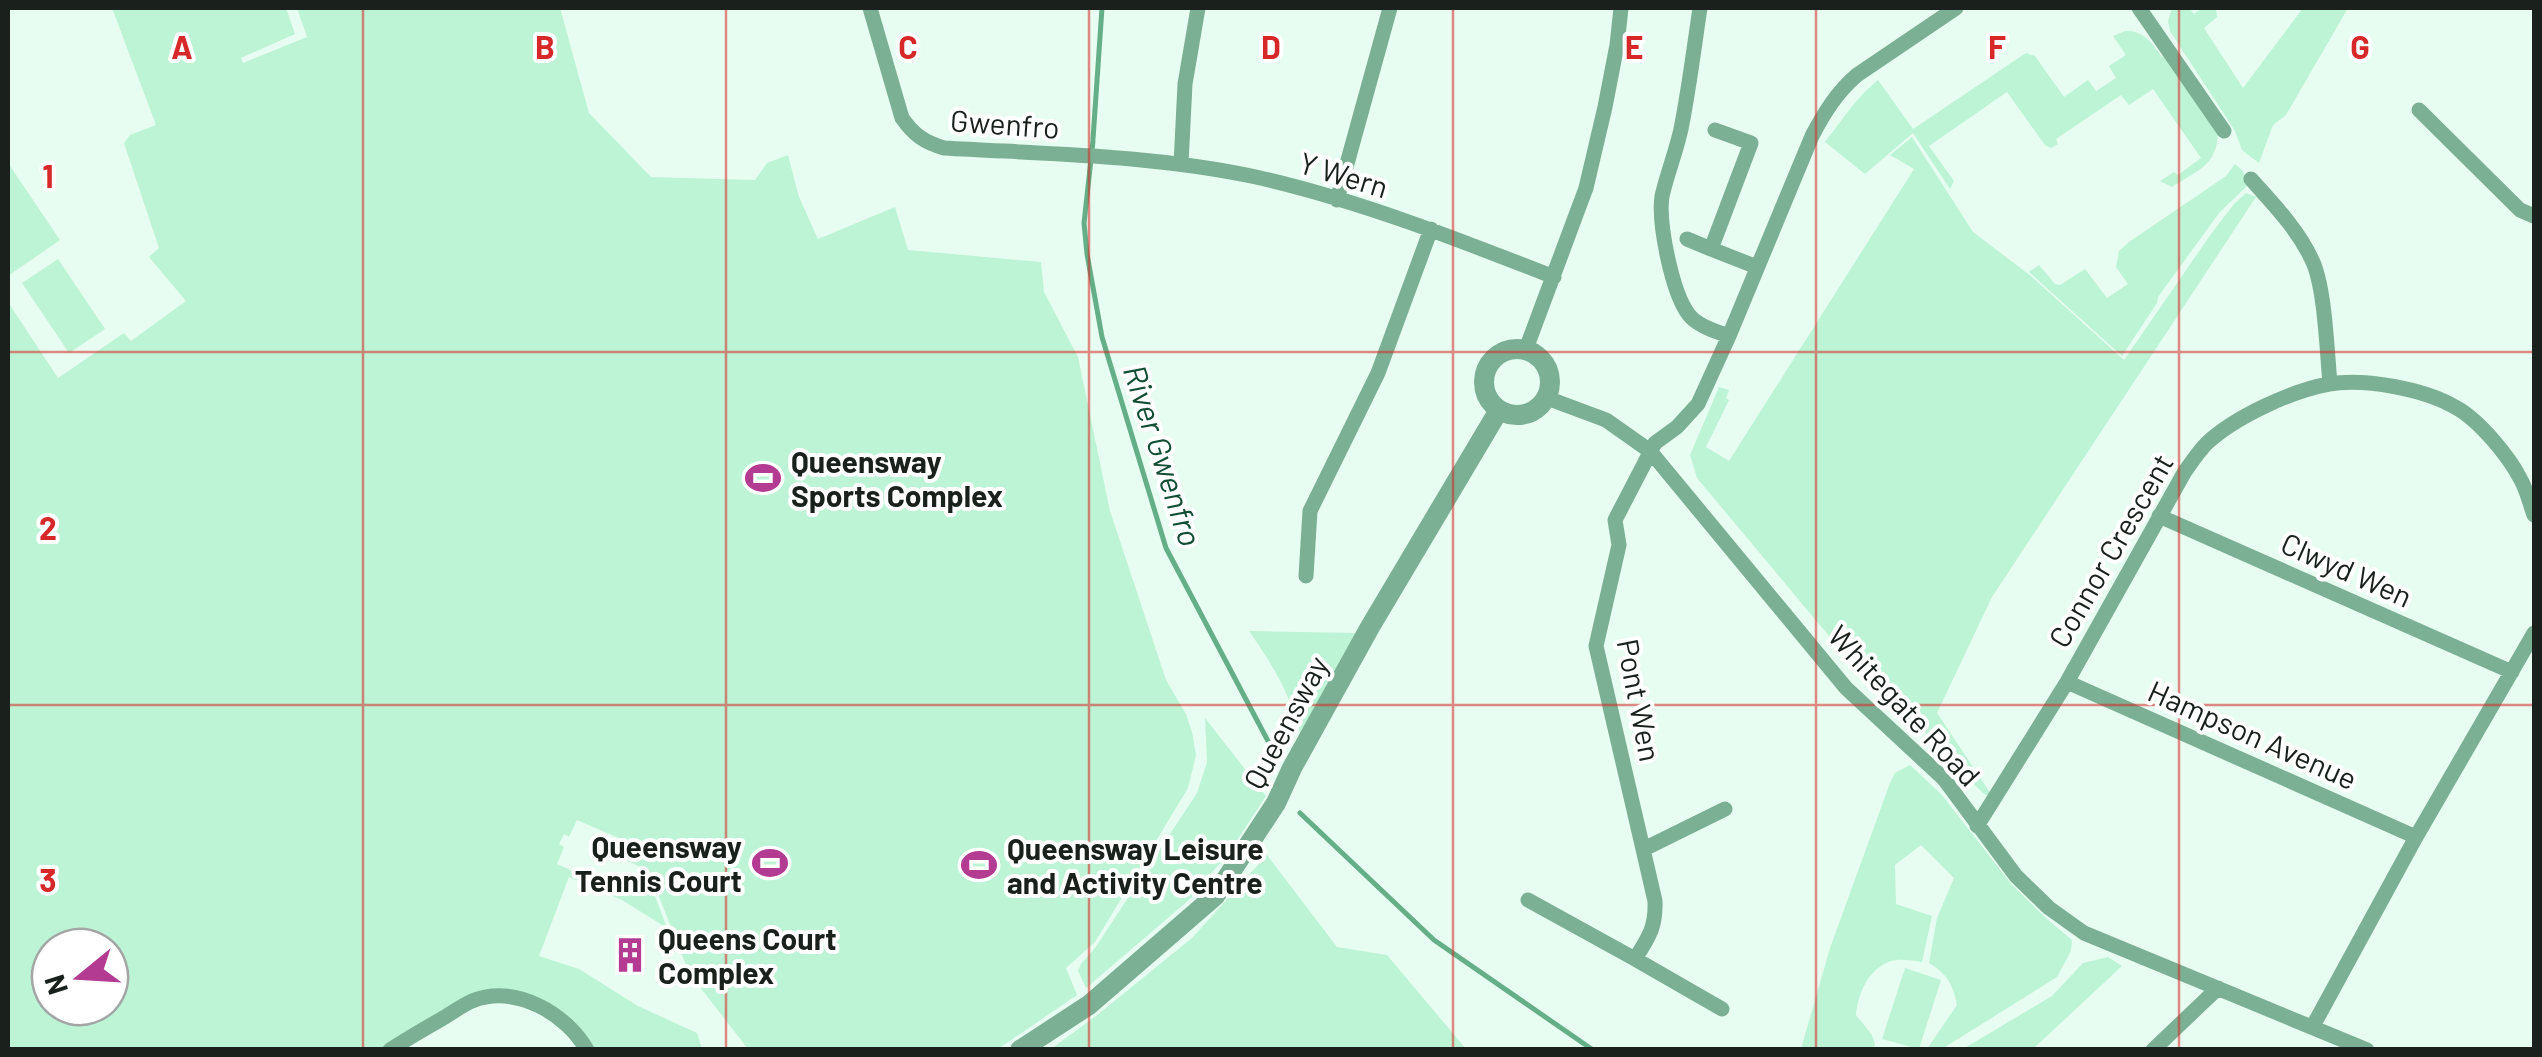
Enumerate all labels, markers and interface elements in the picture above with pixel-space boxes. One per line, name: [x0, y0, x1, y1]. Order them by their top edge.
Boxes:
text: A: [171, 27, 193, 65]
text: B: [535, 27, 555, 65]
text: C: [898, 27, 918, 65]
text: D: [1261, 27, 1281, 65]
text: E: [1625, 27, 1643, 65]
text: F: [1988, 27, 2006, 65]
text: G: [2350, 27, 2370, 65]
street label: Gwenfro: [949, 101, 1061, 145]
street label: Y Wern: [1295, 143, 1393, 205]
text: 1: [42, 156, 54, 194]
water label: River Gwenfro: [1117, 359, 1211, 551]
place label: Queensway Sports Complex: [791, 443, 1003, 513]
street label: Connor Crescent: [2040, 447, 2180, 653]
sports icon: Queensway Sports Complex: [744, 459, 782, 497]
text: 2: [39, 508, 57, 546]
street label: Clwyd Wen: [2276, 524, 2418, 614]
street label: Whitegate Road: [1821, 617, 1989, 793]
street label: Pont Wen: [1611, 636, 1669, 764]
street label: Queensway: [1235, 649, 1335, 795]
street label: Hampson Avenue: [2143, 672, 2363, 796]
place label: Queensway Tennis Court: [575, 828, 742, 898]
place label: Queensway Leisure and Activity Centre: [1007, 830, 1264, 900]
sports icon: Queensway Tennis Court: [751, 844, 789, 882]
sports icon: Queensway Leisure and Activity Centre: [960, 846, 998, 884]
text: 3: [39, 860, 57, 898]
place label: Queens Court Complex: [658, 920, 837, 990]
north arrow: [30, 927, 130, 1027]
building icon: Queens Court Complex: [611, 936, 649, 974]
text: N: [36, 971, 74, 999]

